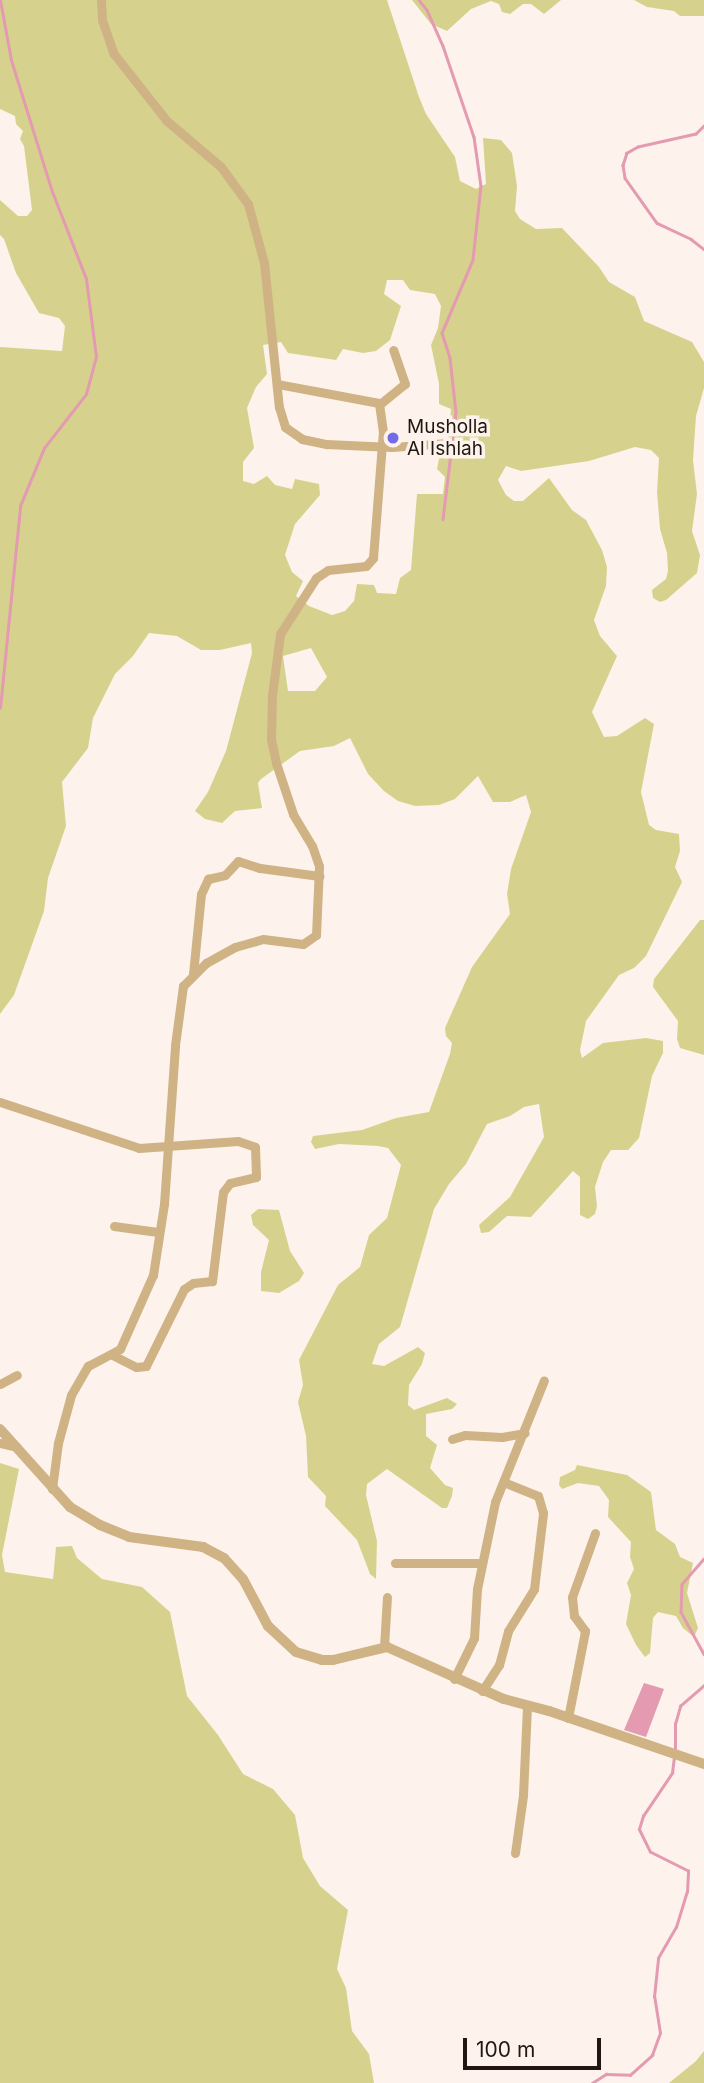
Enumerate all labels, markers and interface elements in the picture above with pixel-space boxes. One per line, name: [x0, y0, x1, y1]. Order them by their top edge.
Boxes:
place label: Musholla Al Ishlah: [407, 416, 488, 460]
marker: Musholla Al Ishlah: [385, 430, 401, 446]
scale bar: [466, 2024, 604, 2068]
text: 100 m: [476, 2037, 535, 2062]

